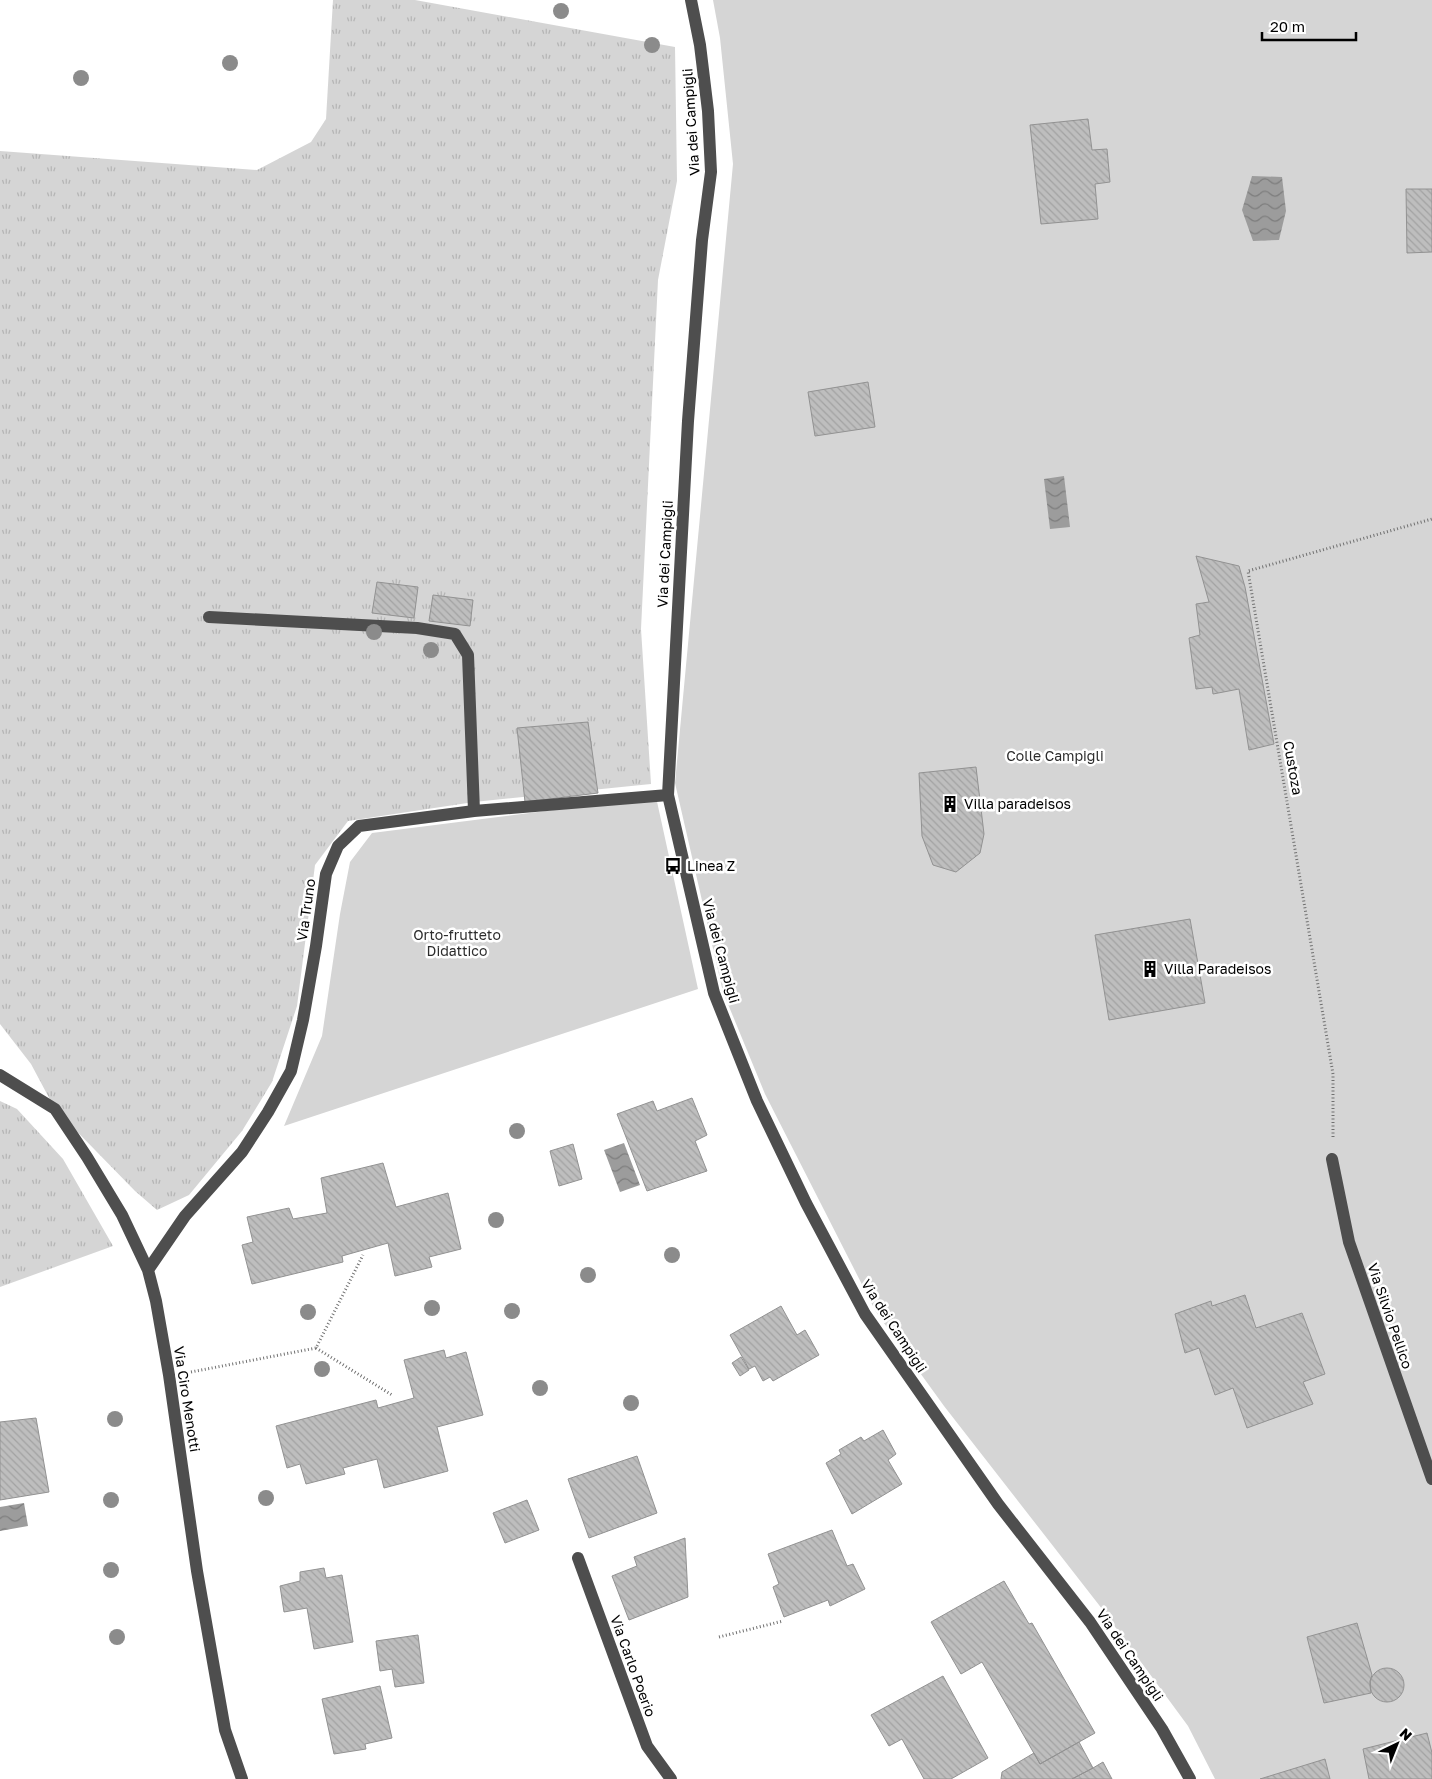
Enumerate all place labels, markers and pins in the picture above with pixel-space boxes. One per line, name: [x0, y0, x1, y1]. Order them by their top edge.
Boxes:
building icon: Villa paradeisos: [940, 794, 960, 814]
place label: Villa paradeisos: [964, 795, 1071, 812]
bus stop icon: Linea Z: [663, 856, 683, 876]
place label: Linea Z: [687, 857, 735, 874]
building icon: Villa Paradeisos: [1140, 959, 1160, 979]
place label: Villa Paradeisos: [1164, 960, 1271, 977]

